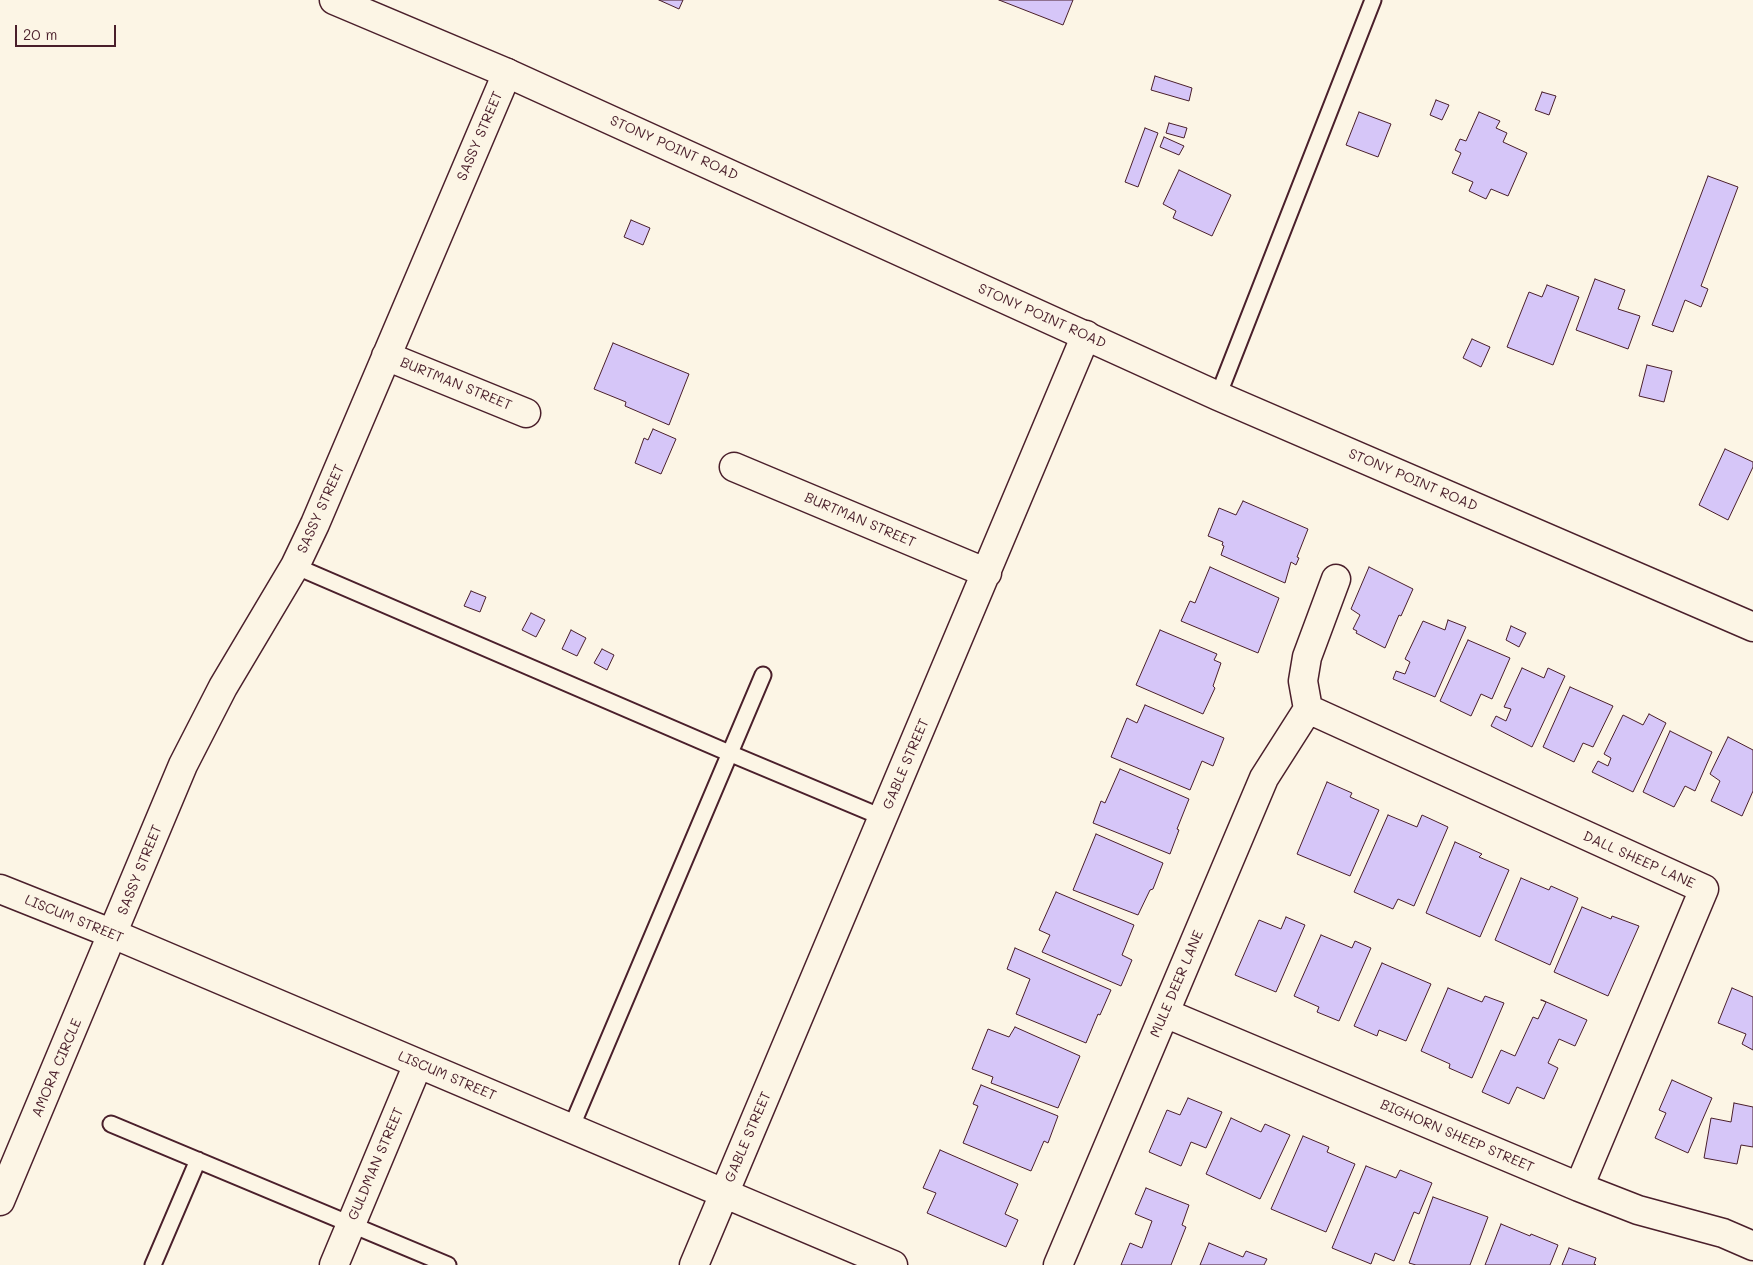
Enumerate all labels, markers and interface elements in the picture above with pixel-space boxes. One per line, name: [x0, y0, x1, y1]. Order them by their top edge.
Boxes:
scale bar: [18, 15, 119, 47]
text: 20 m: [23, 24, 57, 44]
street label: SASSY STREET: [454, 89, 506, 183]
street label: STONY POINT ROAD: [607, 112, 741, 184]
street label: STONY POINT ROAD: [975, 280, 1109, 352]
street label: BURTMAN STREET: [398, 354, 514, 414]
street label: STONY POINT ROAD: [1346, 445, 1480, 515]
street label: SASSY STREET: [294, 462, 348, 556]
street label: BURTMAN STREET: [802, 489, 918, 551]
street label: GABLE STREET: [879, 716, 933, 812]
street label: SASSY STREET: [114, 823, 166, 917]
street label: DALL SHEEP LANE: [1580, 828, 1698, 892]
street label: LISCUM STREET: [22, 892, 126, 946]
street label: MULE DEER LANE: [1147, 928, 1207, 1040]
street label: AMORA CIRCLE: [29, 1016, 85, 1120]
street label: LISCUM STREET: [395, 1048, 499, 1104]
street label: GABLE STREET: [721, 1089, 775, 1185]
street label: BIGHORN SHEEP STREET: [1378, 1096, 1536, 1176]
street label: GULDMAN STREET: [345, 1105, 407, 1223]

